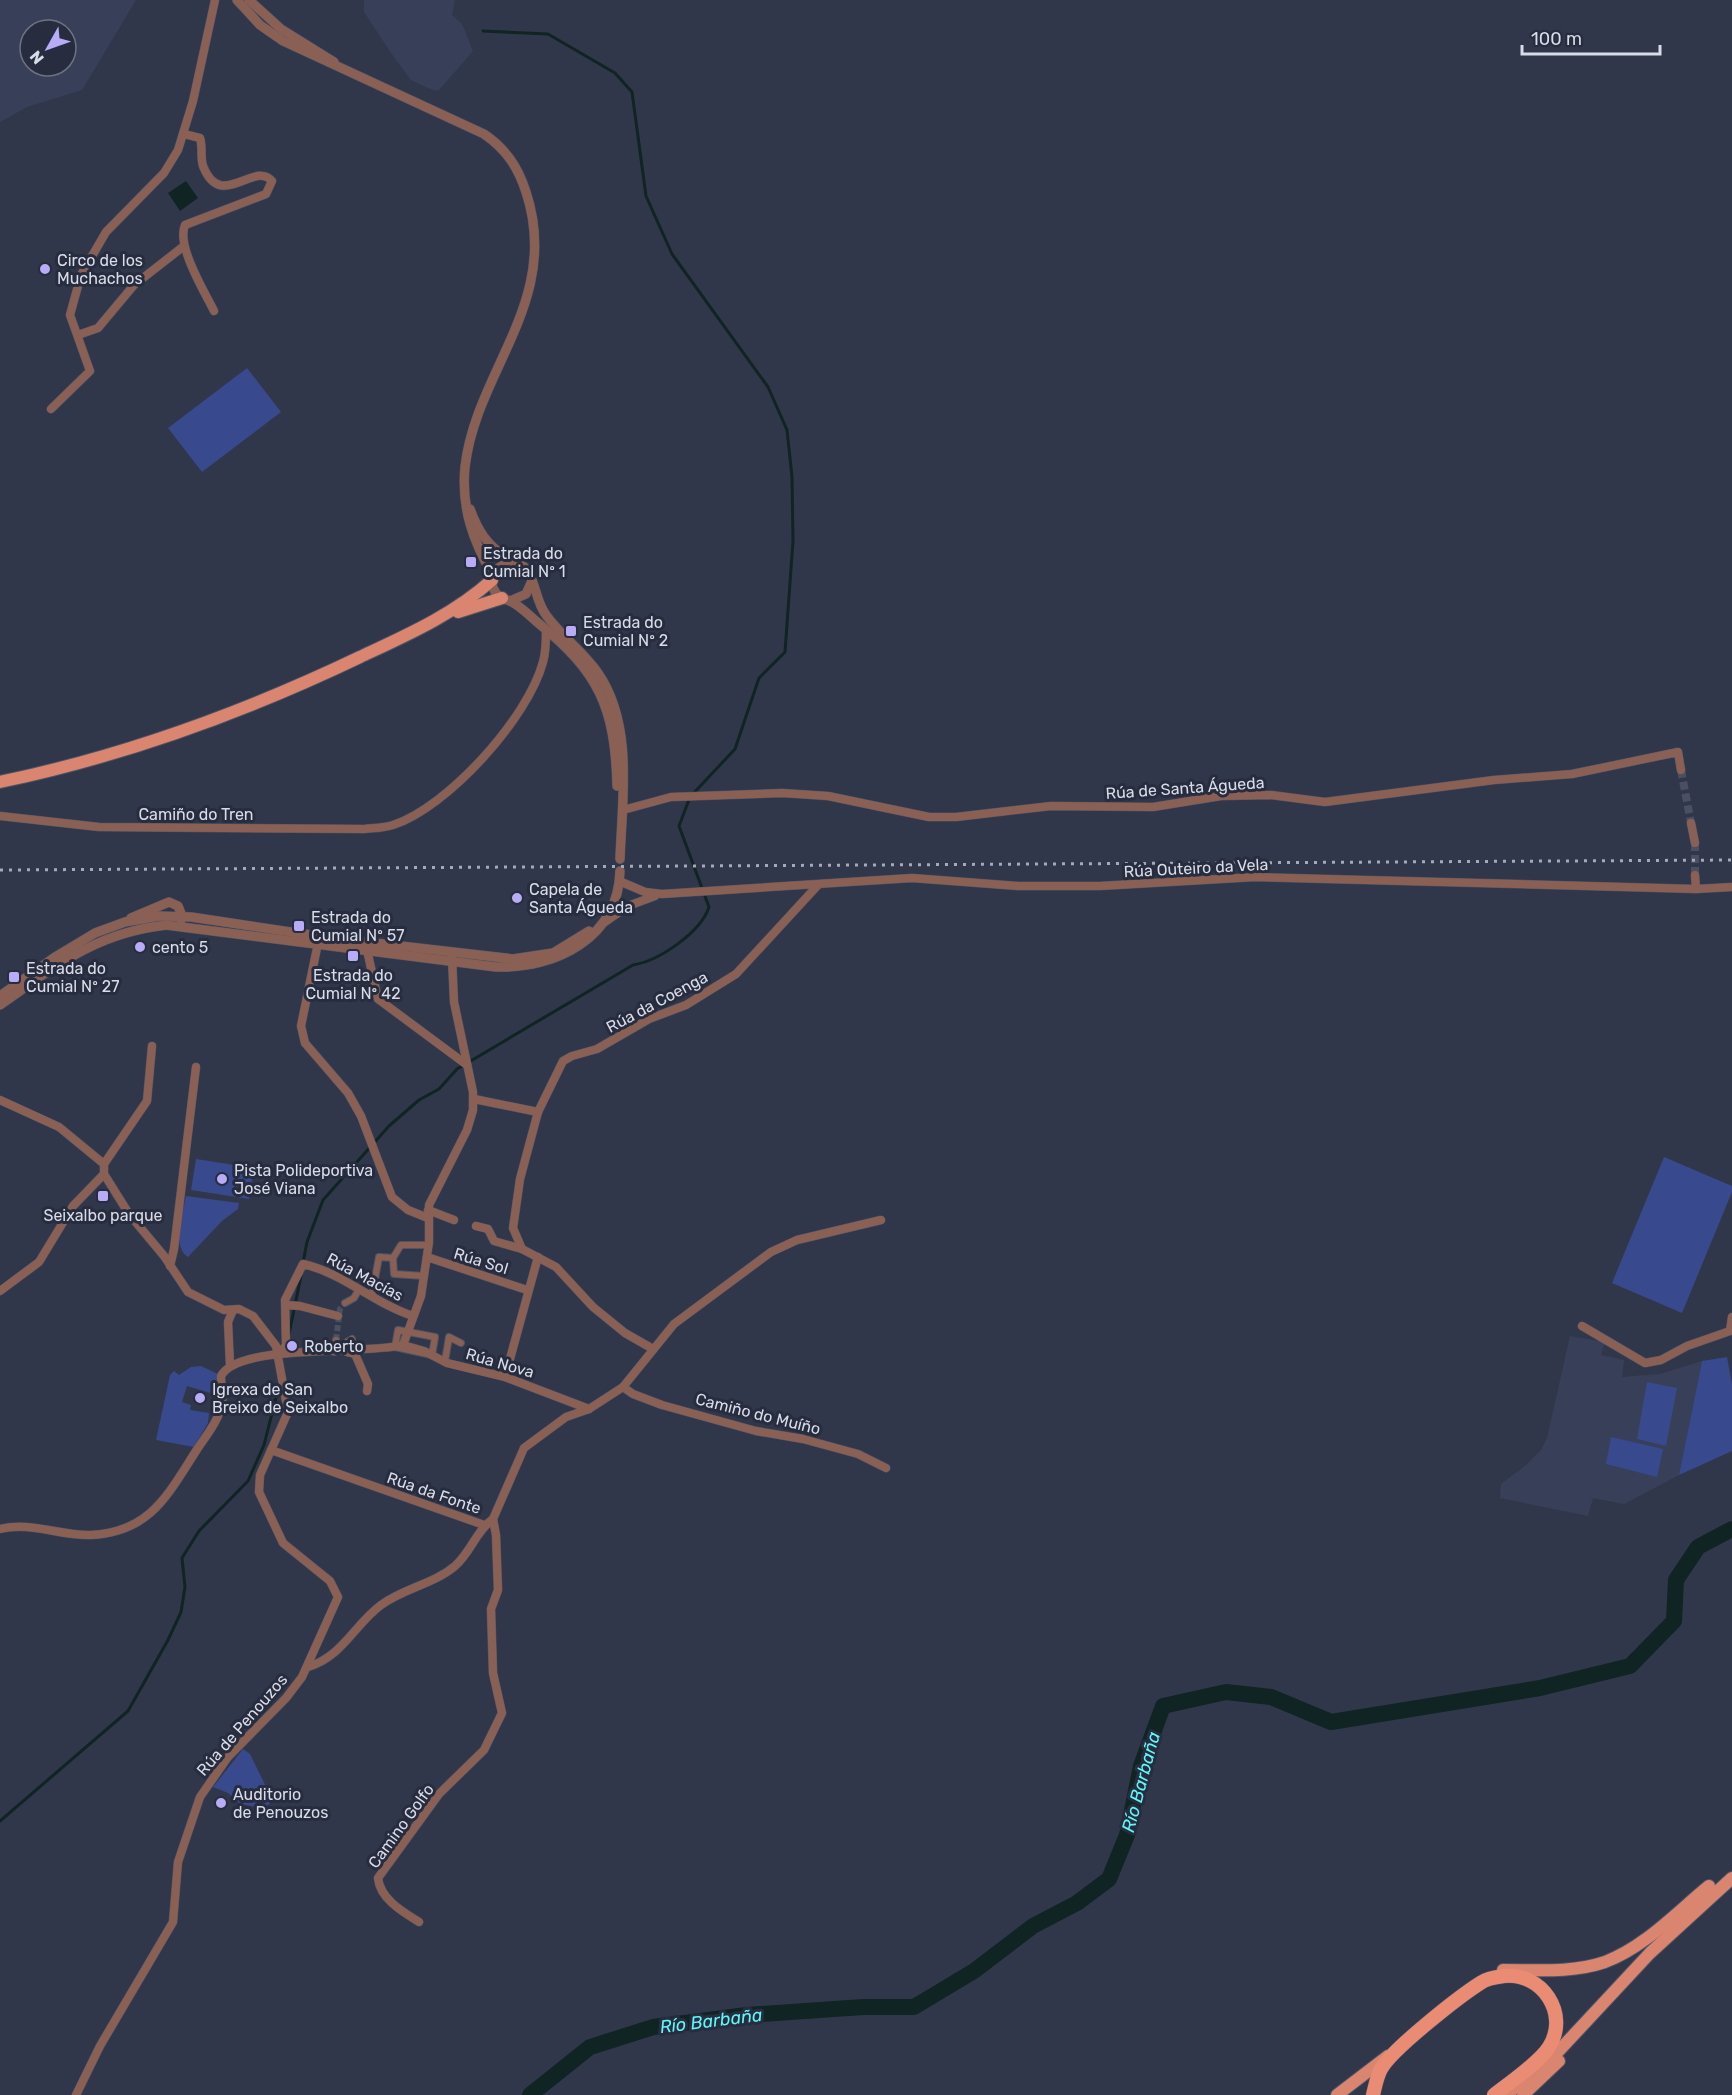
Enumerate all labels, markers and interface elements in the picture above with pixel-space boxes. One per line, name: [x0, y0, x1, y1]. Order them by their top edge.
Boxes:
north arrow: [18, 18, 78, 78]
scale bar: [1522, 18, 1660, 56]
text: 100 m: [1531, 28, 1582, 50]
text: N: [26, 47, 48, 68]
place label: Circo de los Muchachos: [57, 251, 143, 288]
marker: Circo de los Muchachos: [38, 262, 52, 276]
place label: Estrada do Cumial Nº 1: [483, 544, 566, 581]
marker: Estrada do Cumial Nº 1: [464, 555, 478, 569]
place label: Estrada do Cumial Nº 2: [583, 613, 668, 650]
marker: Estrada do Cumial Nº 2: [564, 624, 578, 638]
street label: Rúa de Santa Águeda: [1105, 773, 1265, 803]
street label: Camiño do Tren: [138, 805, 254, 824]
street label: Rúa Outeiro da Vela: [1123, 855, 1269, 881]
place label: Capela de Santa Águeda: [529, 880, 633, 917]
marker: Capela de Santa Águeda: [510, 891, 524, 905]
place label: Estrada do Cumial Nº 57: [311, 908, 405, 945]
marker: Estrada do Cumial Nº 57: [292, 919, 306, 933]
place label: cento 5: [152, 938, 208, 957]
marker: cento 5: [133, 940, 147, 954]
marker: Estrada do Cumial Nº 42: [346, 949, 360, 963]
place label: Estrada do Cumial Nº 27: [26, 959, 119, 996]
place label: Estrada do Cumial Nº 42: [305, 966, 401, 1003]
street label: Rúa da Coenga: [603, 967, 711, 1037]
marker: Estrada do Cumial Nº 27: [7, 970, 21, 984]
place label: Pista Polideportiva José Viana: [234, 1161, 373, 1198]
marker: Pista Polideportiva José Viana: [215, 1172, 229, 1186]
marker: Seixalbo parque: [96, 1189, 110, 1203]
place label: Seixalbo parque: [43, 1206, 163, 1225]
street label: Rúa Sol: [451, 1244, 511, 1278]
street label: Rúa Macías: [323, 1249, 407, 1305]
place label: Roberto: [304, 1337, 364, 1356]
marker: Roberto: [285, 1339, 299, 1353]
street label: Rúa Nova: [464, 1344, 536, 1382]
place label: Igrexa de San Breixo de Seixalbo: [212, 1380, 348, 1417]
street label: Camiño do Muíño: [694, 1389, 822, 1439]
marker: Igrexa de San Breixo de Seixalbo: [193, 1391, 207, 1405]
street label: Rúa da Fonte: [384, 1468, 484, 1518]
street label: Rúa de Penouzos: [193, 1670, 291, 1780]
water label: Río Barbaña: [1117, 1729, 1165, 1835]
street label: Camino Golfo: [364, 1780, 438, 1872]
place label: Auditorio de Penouzos: [233, 1785, 328, 1822]
marker: Auditorio de Penouzos: [214, 1796, 228, 1810]
water label: Río Barbaña: [658, 2004, 764, 2038]

